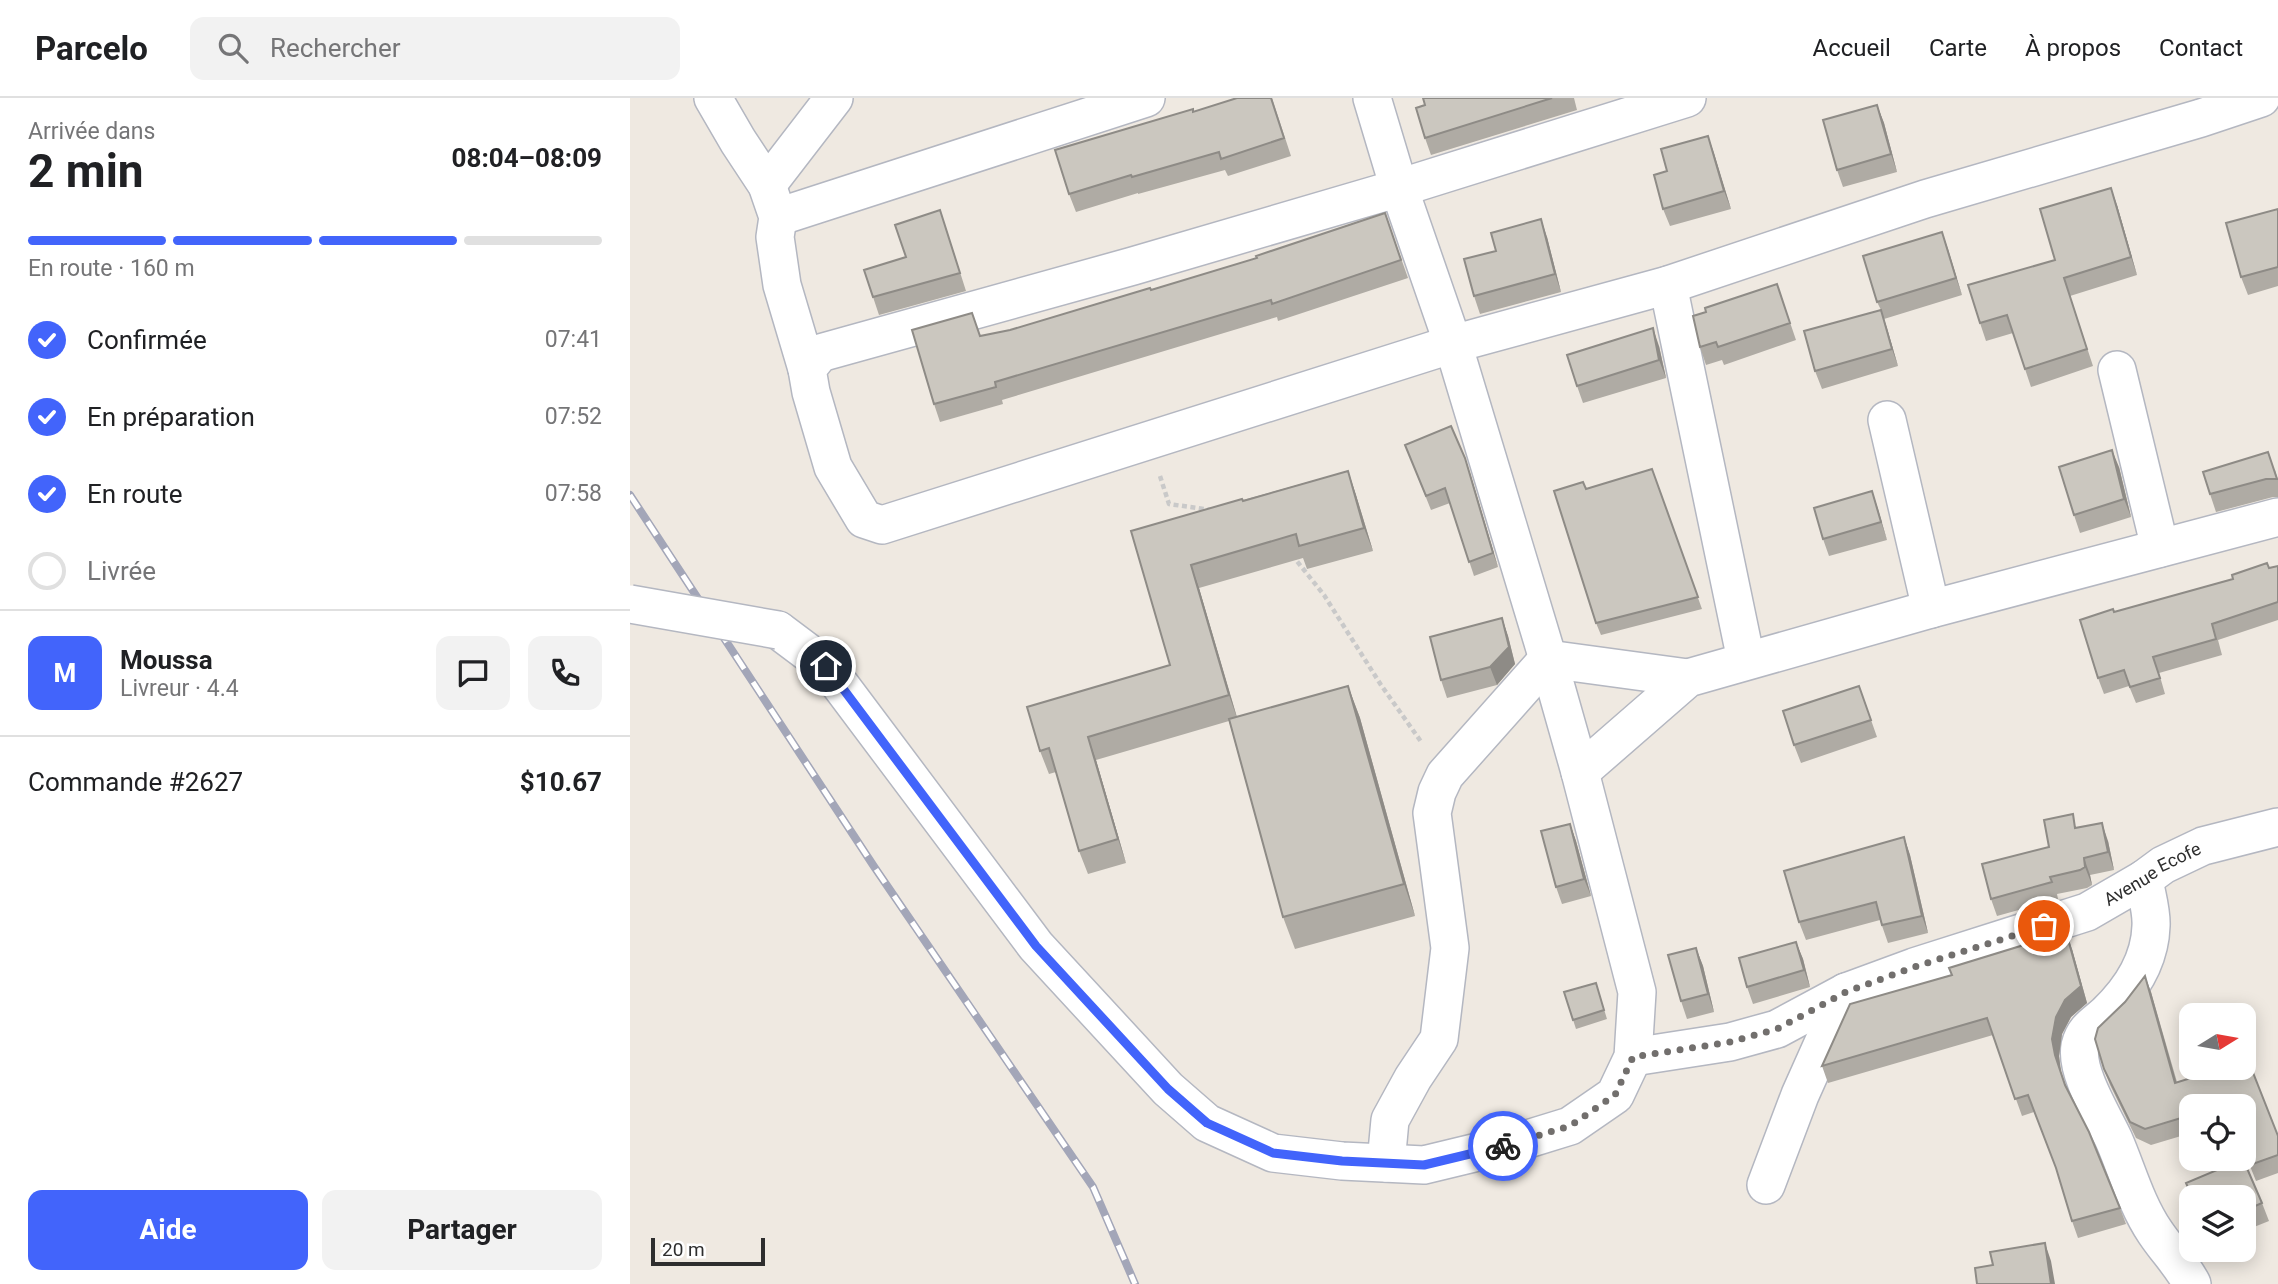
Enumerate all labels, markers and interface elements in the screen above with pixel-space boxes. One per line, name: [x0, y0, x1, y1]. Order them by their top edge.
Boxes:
search box: [190, 17, 680, 80]
text: Parcelo: [35, 29, 148, 68]
icon: search: [214, 29, 252, 67]
text: Rechercher: [270, 33, 401, 63]
text: Accueil: [1812, 34, 1891, 62]
text: Carte: [1929, 34, 1987, 62]
text: À propos: [2025, 34, 2121, 62]
text: Contact: [2159, 34, 2243, 62]
text: Arrivée dans: [28, 118, 155, 145]
text: 08:04–08:09: [452, 143, 602, 173]
text: 2 min: [28, 144, 144, 198]
text: En route · 160 m: [28, 255, 195, 282]
icon: check: [28, 321, 66, 359]
text: Confirmée: [87, 325, 207, 355]
text: 07:41: [545, 326, 602, 353]
icon: check: [28, 398, 66, 436]
text: En préparation: [87, 402, 255, 432]
text: 07:52: [545, 403, 602, 430]
icon: check: [28, 475, 66, 513]
text: En route: [87, 479, 183, 509]
text: 07:58: [545, 480, 602, 507]
text: Livrée: [87, 556, 156, 586]
button: chat: [436, 636, 510, 710]
button: phone: [528, 636, 602, 710]
pin: [796, 636, 856, 696]
text: Moussa: [120, 645, 213, 675]
icon: home: [807, 647, 845, 685]
text: M: [54, 658, 76, 688]
text: Livreur · 4.4: [120, 675, 239, 702]
text: Commande #2627: [28, 767, 243, 797]
text: $10.67: [520, 767, 602, 797]
street label: Avenue Ecofe: [2100, 838, 2204, 910]
pin: [2014, 896, 2074, 956]
icon: bag: [2025, 907, 2063, 945]
north arrow: [2179, 1003, 2256, 1080]
map controls: [2179, 1003, 2256, 1262]
button: locate: [2179, 1094, 2256, 1171]
courier: [1468, 1111, 1538, 1181]
icon: bike: [1484, 1127, 1522, 1165]
button: layers: [2179, 1185, 2256, 1262]
button: Aide: [28, 1190, 308, 1270]
button: Partager: [322, 1190, 602, 1270]
scale bar: [651, 1235, 765, 1267]
text: 20 m: [662, 1238, 705, 1261]

